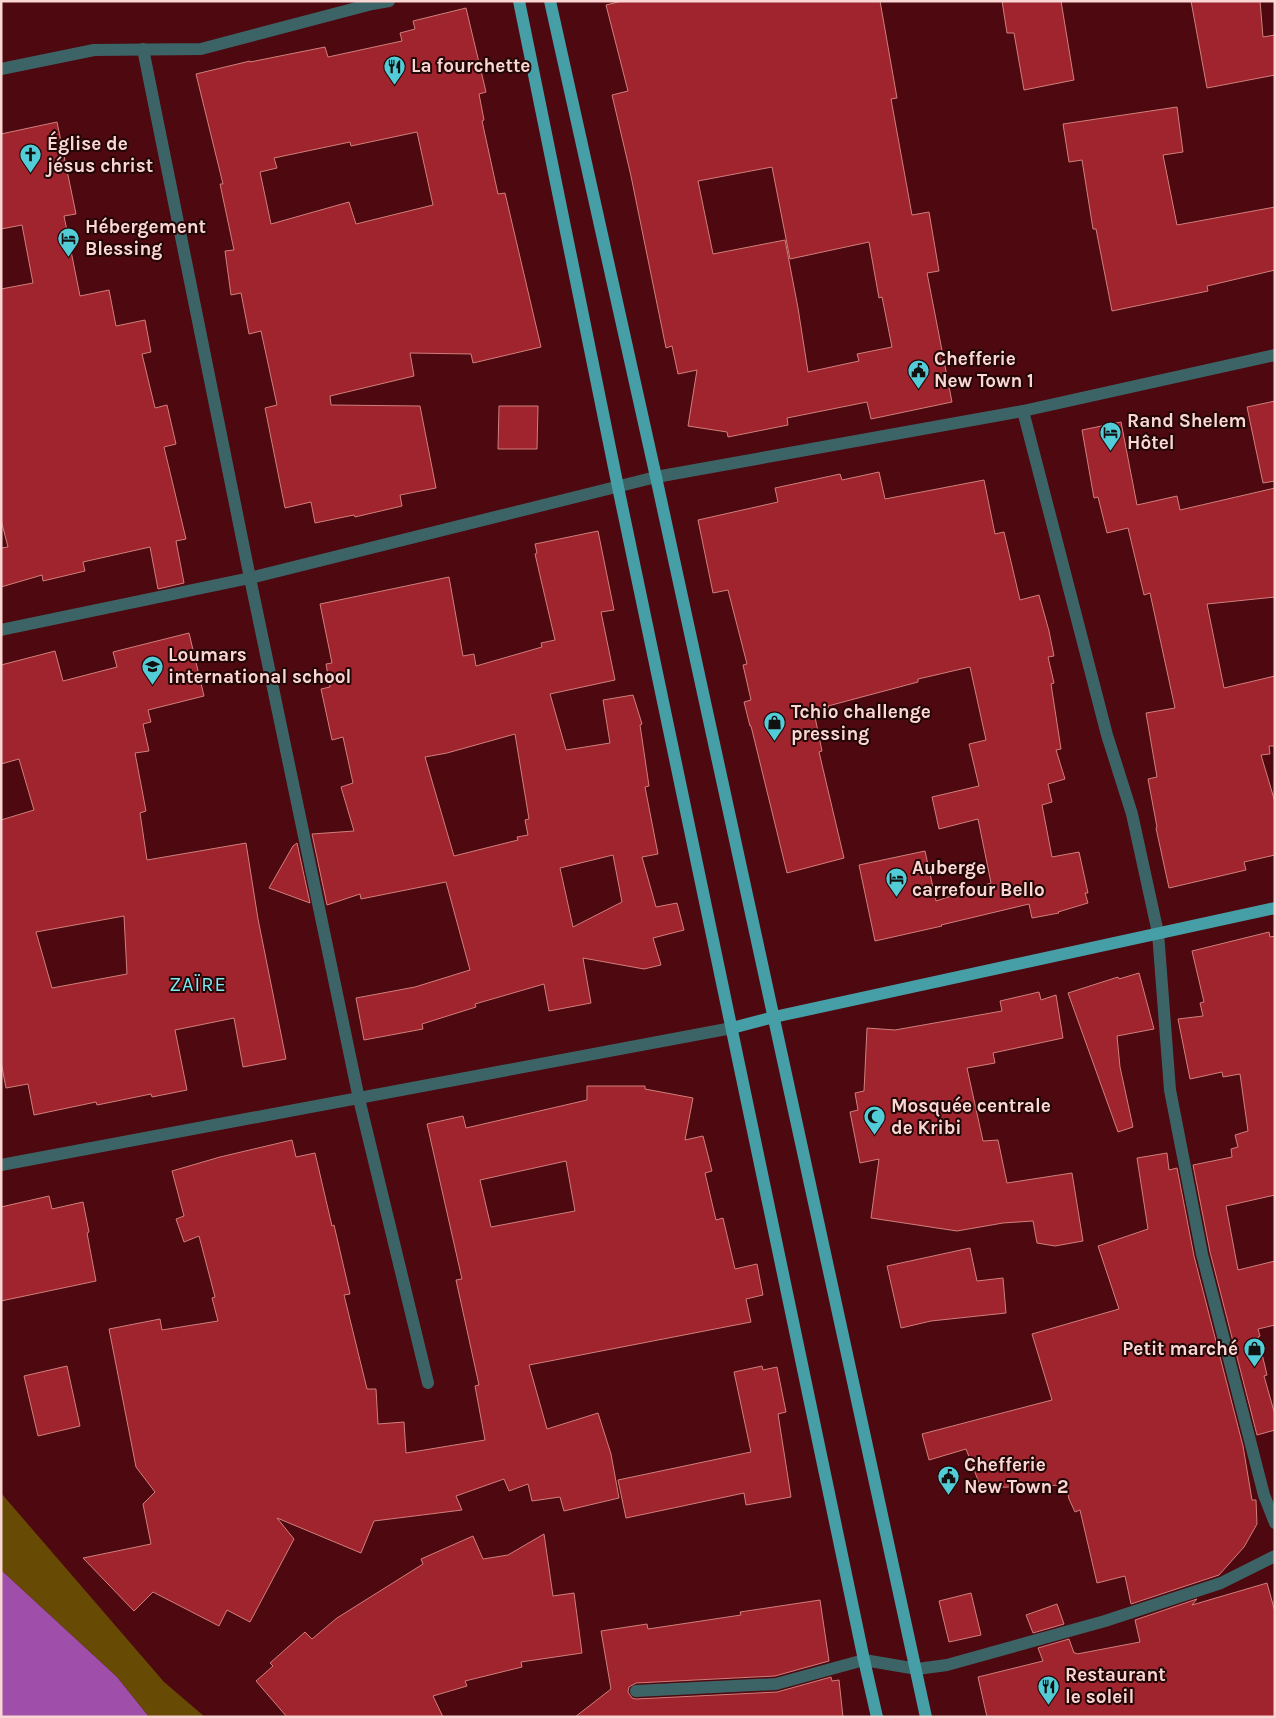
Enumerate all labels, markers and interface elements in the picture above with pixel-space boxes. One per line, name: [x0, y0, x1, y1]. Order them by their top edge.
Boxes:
restaurant icon: La fourchette: [383, 54, 407, 85]
place label: La fourchette: [411, 55, 530, 77]
place label: Église de jésus christ: [45, 130, 153, 177]
church icon: Église de jésus christ: [19, 143, 43, 174]
place label: Hébergement Blessing: [85, 216, 206, 260]
hotel icon: Hébergement Blessing: [57, 226, 81, 257]
place label: Chefferie New Town 1: [934, 348, 1034, 392]
public building icon: Chefferie New Town 1: [906, 358, 930, 389]
place label: Rand Shelem Hôtel: [1127, 410, 1247, 454]
hotel icon: Rand Shelem Hôtel: [1099, 420, 1123, 451]
place label: Loumars international school: [168, 644, 351, 688]
school or university icon: Loumars international school: [140, 654, 164, 685]
place label: Tchio challenge pressing: [791, 701, 931, 745]
shop icon: Tchio challenge pressing: [763, 711, 787, 742]
place label: Auberge carrefour Bello: [912, 857, 1045, 901]
hotel icon: Auberge carrefour Bello: [884, 867, 908, 898]
district label: ZAÏRE: [169, 973, 227, 996]
place label: Mosquée centrale de Kribi: [891, 1095, 1051, 1139]
mosque icon: Mosquée centrale de Kribi: [863, 1105, 887, 1136]
shop icon: Petit marché: [1242, 1337, 1266, 1368]
place label: Petit marché: [1122, 1338, 1238, 1360]
place label: Chefferie New Town 2: [964, 1454, 1069, 1498]
public building icon: Chefferie New Town 2: [936, 1464, 960, 1495]
place label: Restaurant le soleil: [1065, 1664, 1166, 1708]
restaurant icon: Restaurant le soleil: [1037, 1674, 1061, 1705]

